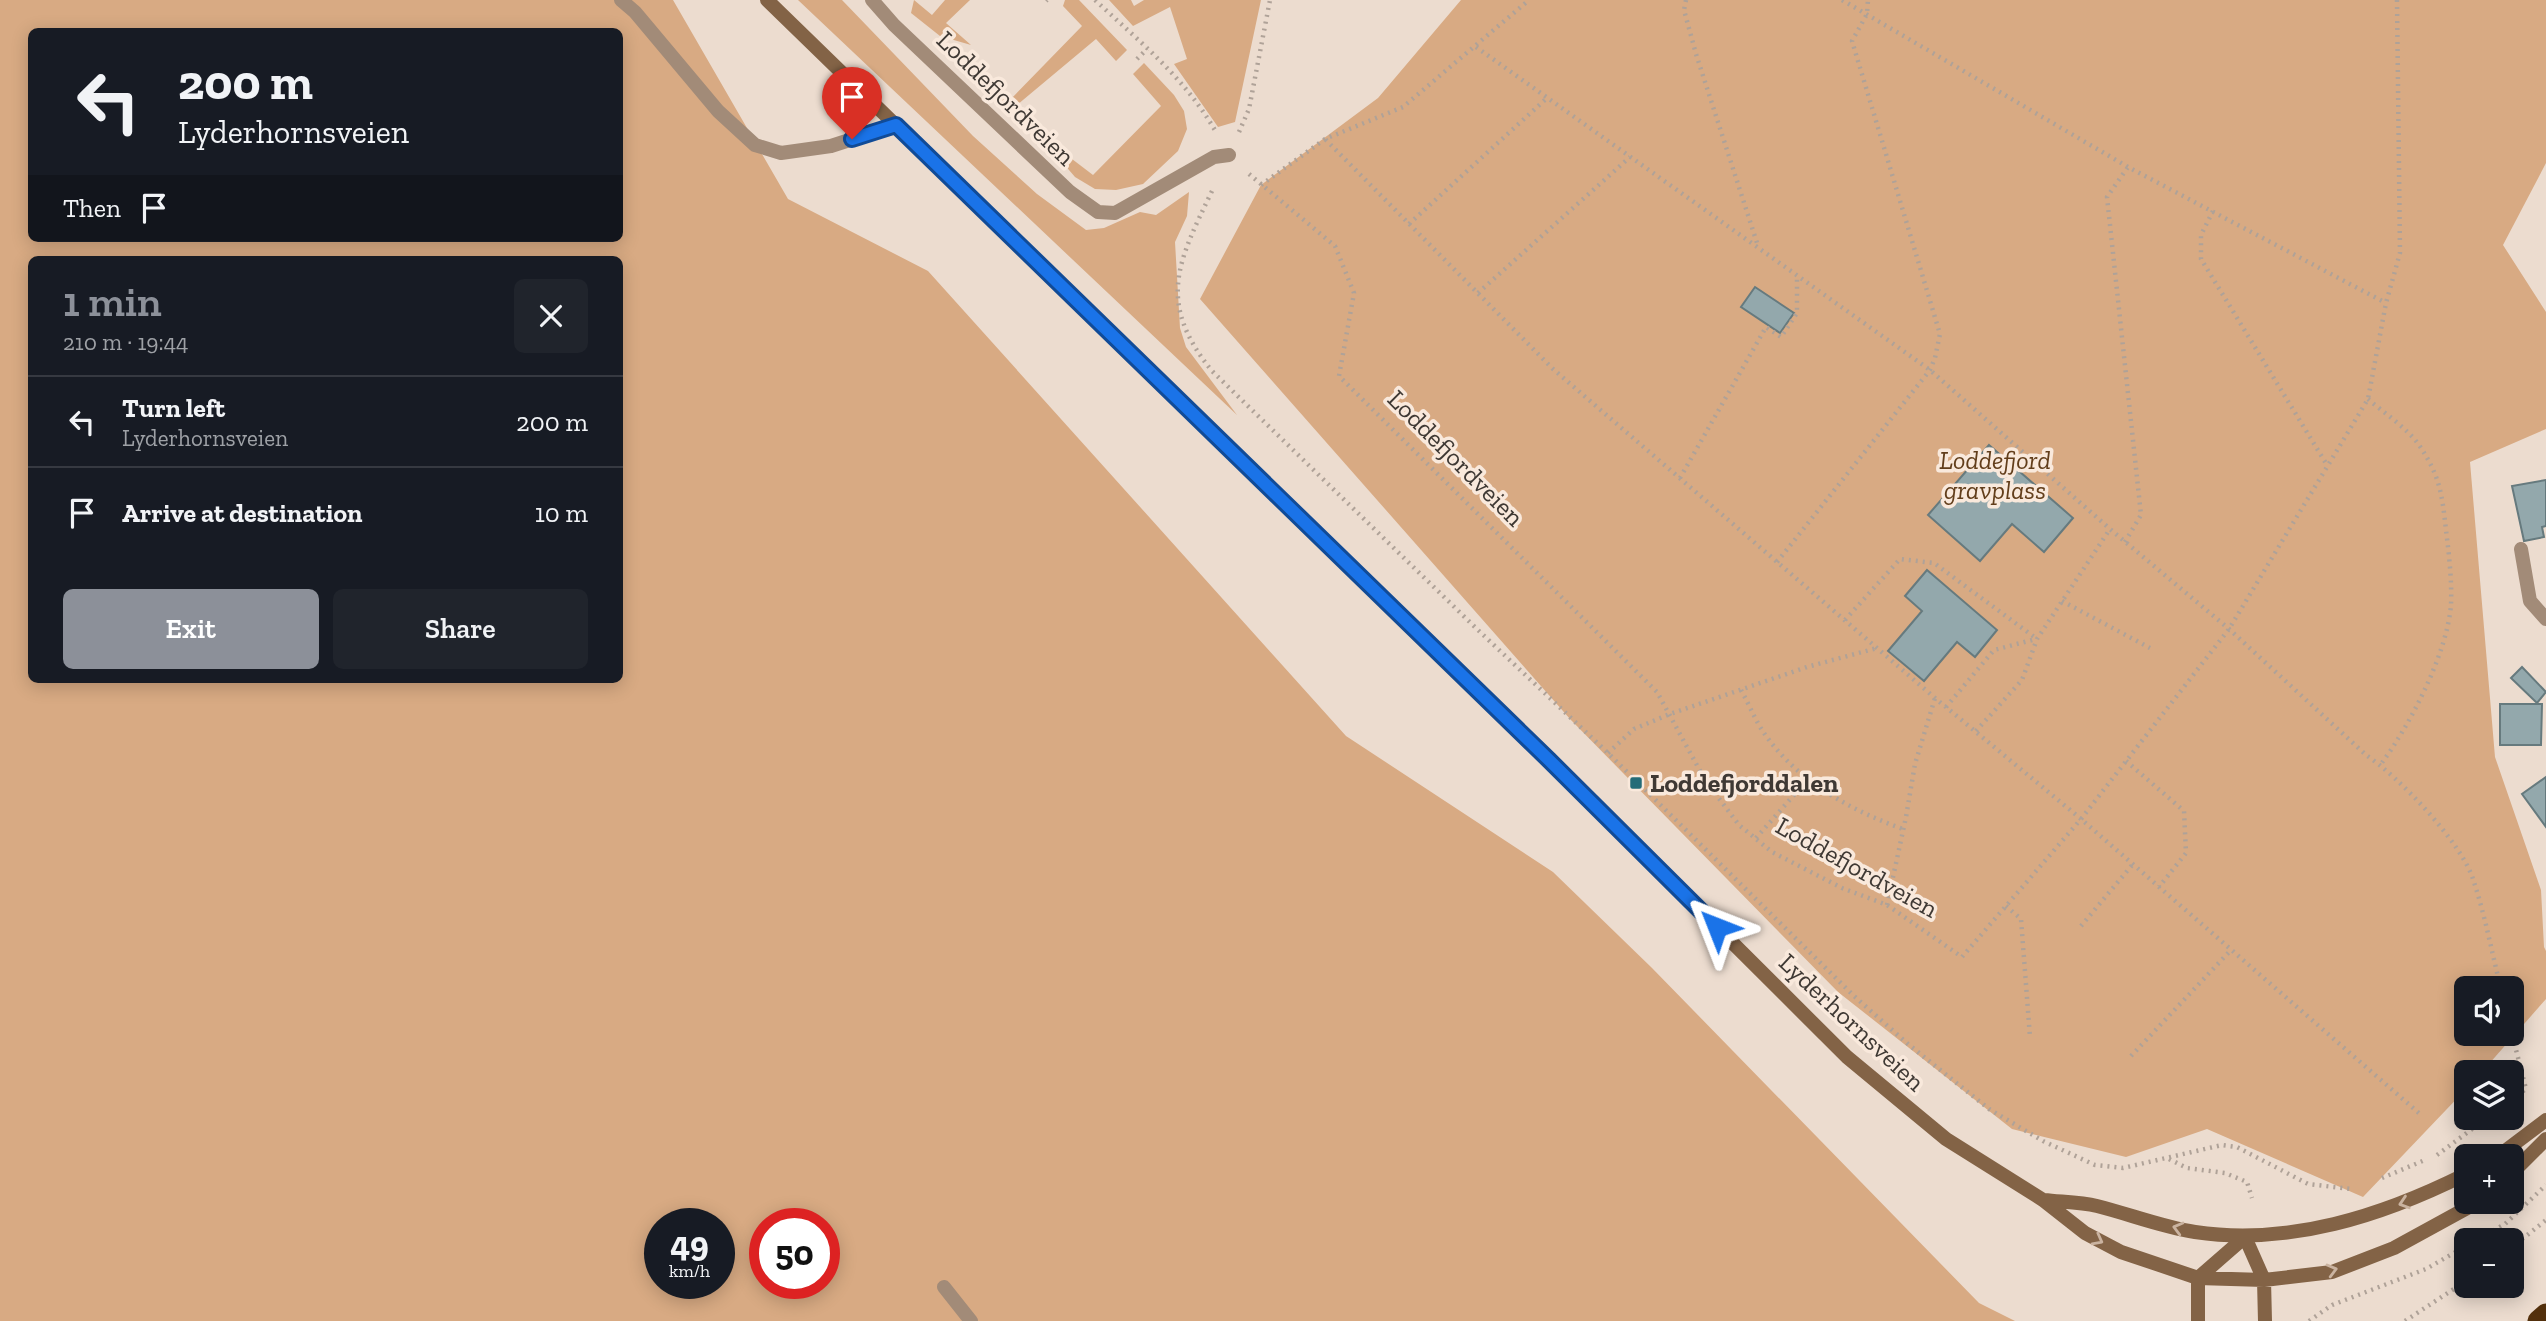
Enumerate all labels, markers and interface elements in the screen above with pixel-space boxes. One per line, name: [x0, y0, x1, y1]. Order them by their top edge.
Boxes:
street label: Loddefjordveien: [930, 24, 1082, 172]
text: 200 m: [178, 53, 313, 112]
icon: left: [63, 56, 154, 147]
pin: [822, 67, 882, 139]
icon: arrive: [833, 78, 871, 116]
text: Lyderhornsveien: [178, 113, 409, 151]
icon: arrive: [135, 189, 173, 227]
text: Then: [63, 192, 121, 224]
text: 1 min: [63, 276, 162, 327]
button: close: [514, 279, 588, 353]
text: 210 m · 19:44: [63, 328, 189, 356]
street label: Loddefjordveien: [1381, 383, 1531, 533]
text: Turn left: [122, 392, 225, 424]
icon: left: [63, 403, 101, 441]
text: 200 m: [516, 406, 588, 438]
text: Lyderhornsveien: [122, 424, 288, 452]
park label: Loddefjord gravplass: [1939, 444, 2051, 506]
icon: arrive: [63, 494, 101, 532]
text: Arrive at destination: [122, 497, 362, 529]
text: 10 m: [535, 497, 588, 529]
button: Exit: [63, 589, 319, 669]
button: Share: [333, 589, 588, 669]
place label: Loddefjorddalen: [1650, 767, 1839, 799]
marker: Loddefjorddalen: [1628, 775, 1644, 791]
street label: Loddefjordveien: [1770, 809, 1944, 925]
position arrow: [1680, 890, 1754, 964]
street label: Lyderhornsveien: [1772, 946, 1932, 1098]
map controls: [2454, 976, 2524, 1298]
button: sound: [2454, 976, 2524, 1046]
button: layers: [2454, 1060, 2524, 1130]
button: +: [2454, 1144, 2524, 1214]
one-way arrow: [2398, 1195, 2411, 1209]
speed limit sign: 50: [749, 1208, 840, 1299]
one-way arrow: [2172, 1222, 2184, 1236]
text: 49: [670, 1223, 709, 1265]
button: −: [2454, 1228, 2524, 1298]
one-way arrow: [2091, 1231, 2103, 1245]
text: km/h: [669, 1260, 710, 1282]
one-way arrow: [2325, 1264, 2337, 1279]

